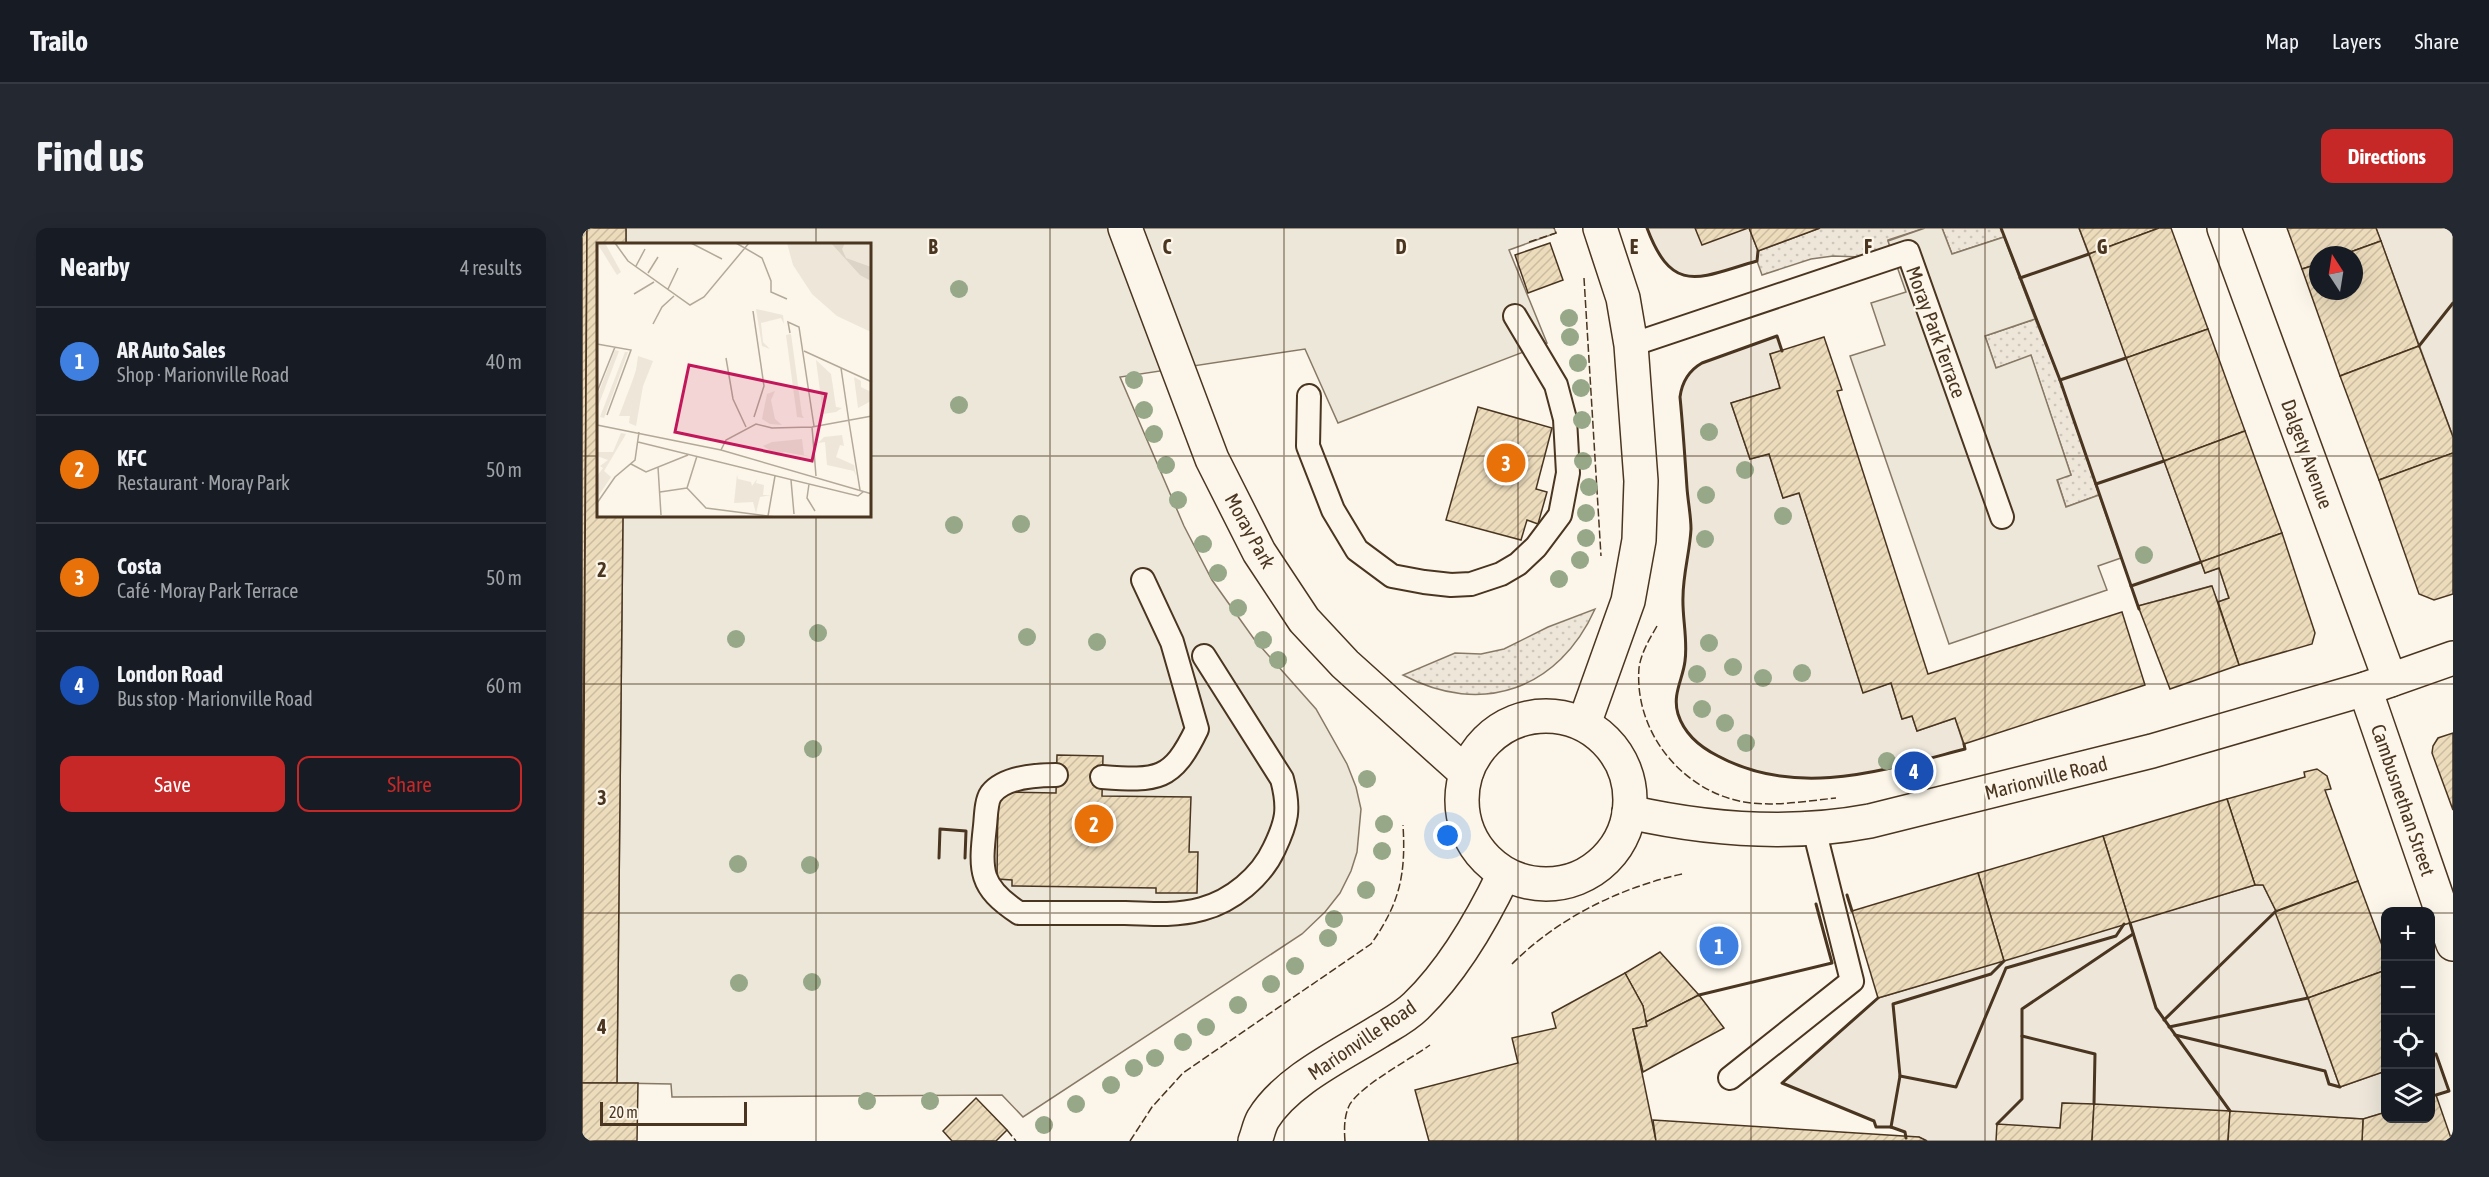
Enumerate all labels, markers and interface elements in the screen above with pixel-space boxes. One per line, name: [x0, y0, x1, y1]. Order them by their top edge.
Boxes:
text: Trailo: [30, 25, 88, 57]
text: Map: [2265, 29, 2299, 53]
text: Layers: [2332, 29, 2382, 53]
text: Share: [2415, 29, 2459, 53]
button: Directions: [2321, 129, 2453, 183]
text: Find us: [36, 132, 144, 180]
text: B: [928, 235, 938, 258]
text: C: [1163, 235, 1172, 258]
text: D: [1395, 235, 1407, 258]
text: E: [1630, 235, 1639, 258]
text: F: [1864, 235, 1872, 258]
text: G: [2097, 235, 2108, 258]
inset map: [597, 243, 872, 518]
north arrow: [2309, 246, 2363, 300]
text: Nearby: [60, 252, 130, 282]
text: 4 results: [460, 256, 522, 279]
street label: Moray Park Terrace: [1902, 263, 1971, 401]
text: AR Auto Sales: [117, 337, 226, 363]
text: 1: [75, 350, 84, 373]
text: 40 m: [486, 350, 522, 373]
text: Shop · Marionville Road: [117, 363, 289, 386]
street label: Dalgety Avenue: [2277, 396, 2338, 512]
pin: 3: [1486, 440, 1526, 486]
text: KFC: [117, 445, 147, 471]
text: 2: [75, 458, 84, 481]
text: 50 m: [486, 458, 522, 481]
text: Restaurant · Moray Park: [117, 471, 290, 494]
street label: Moray Park: [1221, 489, 1280, 572]
text: Costa: [117, 553, 162, 579]
text: 2: [597, 558, 607, 581]
text: 3: [75, 566, 84, 589]
text: 50 m: [486, 566, 522, 589]
text: Café · Moray Park Terrace: [117, 579, 298, 602]
text: London Road: [117, 661, 223, 687]
text: 4: [75, 674, 84, 697]
text: 60 m: [486, 674, 522, 697]
text: Bus stop · Marionville Road: [117, 687, 313, 710]
street label: Cambusnethan Street: [2367, 721, 2440, 879]
pin: 4: [1894, 748, 1934, 794]
street label: Marionville Road: [1982, 751, 2110, 804]
button: Save: [60, 756, 285, 812]
button: Share: [297, 756, 522, 812]
text: 3: [597, 786, 607, 809]
pin: 2: [1074, 802, 1114, 846]
your location: [1433, 821, 1462, 850]
map controls: [2381, 907, 2435, 1123]
button: +: [2381, 907, 2435, 961]
pin: 1: [1700, 924, 1738, 968]
button: −: [2381, 961, 2435, 1015]
street label: Marionville Road: [1303, 995, 1420, 1084]
text: 4: [596, 1015, 607, 1038]
button: locate: [2381, 1015, 2435, 1069]
button: layers: [2381, 1069, 2435, 1123]
scale bar: [600, 1099, 747, 1126]
text: 20 m: [609, 1103, 638, 1121]

